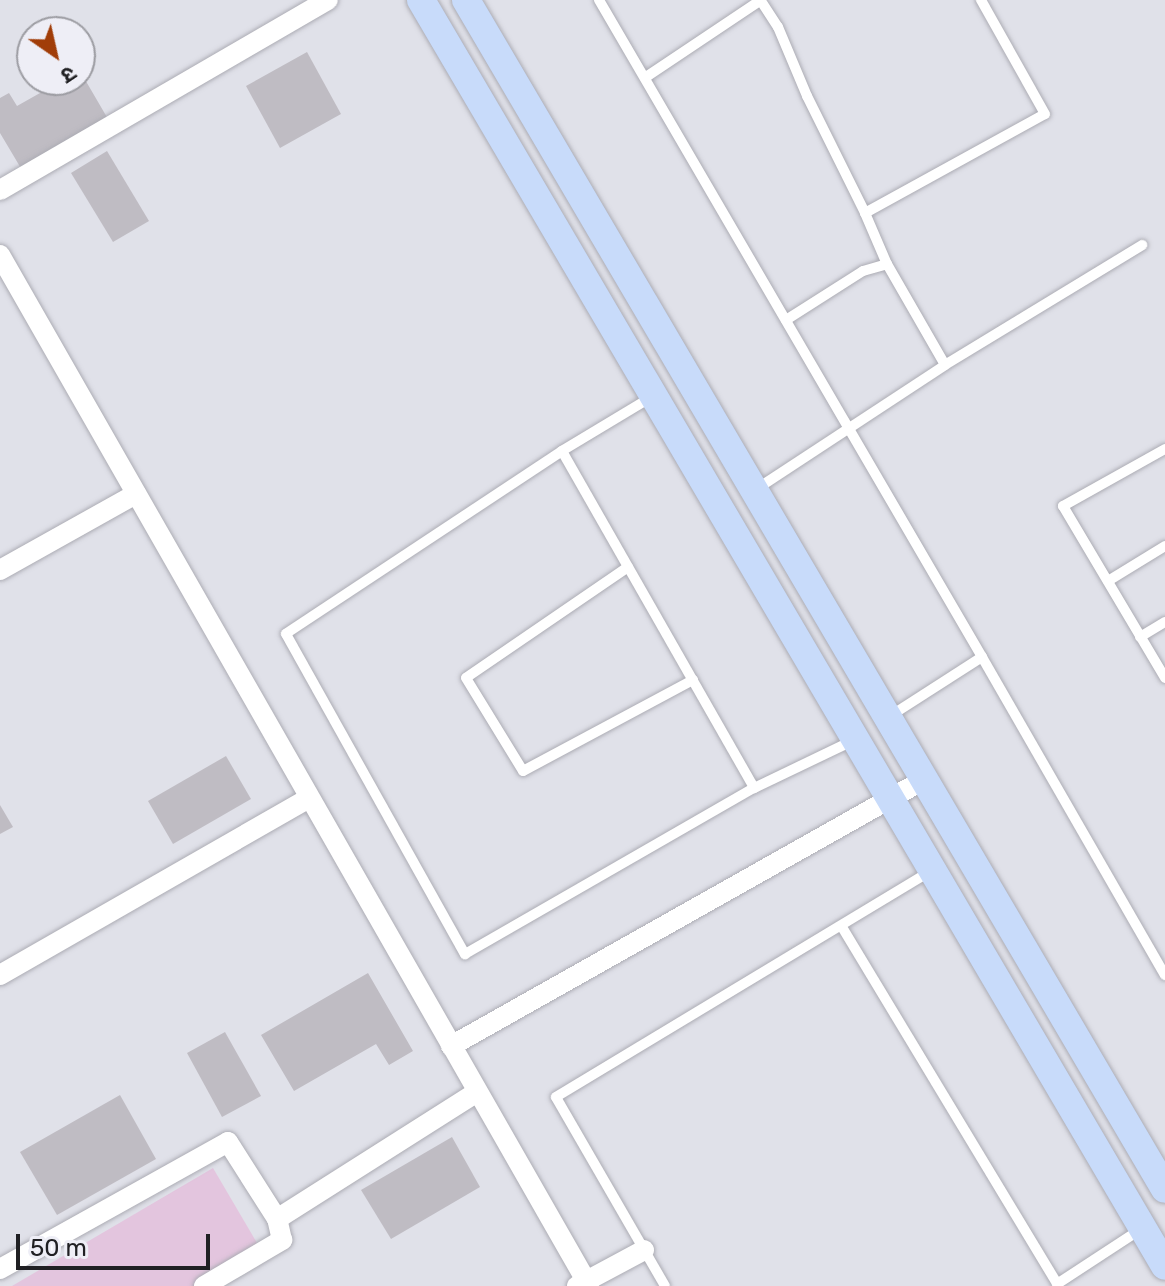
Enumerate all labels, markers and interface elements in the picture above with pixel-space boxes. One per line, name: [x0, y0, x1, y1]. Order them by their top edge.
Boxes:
north arrow: [16, 16, 96, 96]
text: उ: [56, 60, 81, 89]
scale bar: [20, 1218, 214, 1268]
text: 50 m: [30, 1234, 87, 1262]

